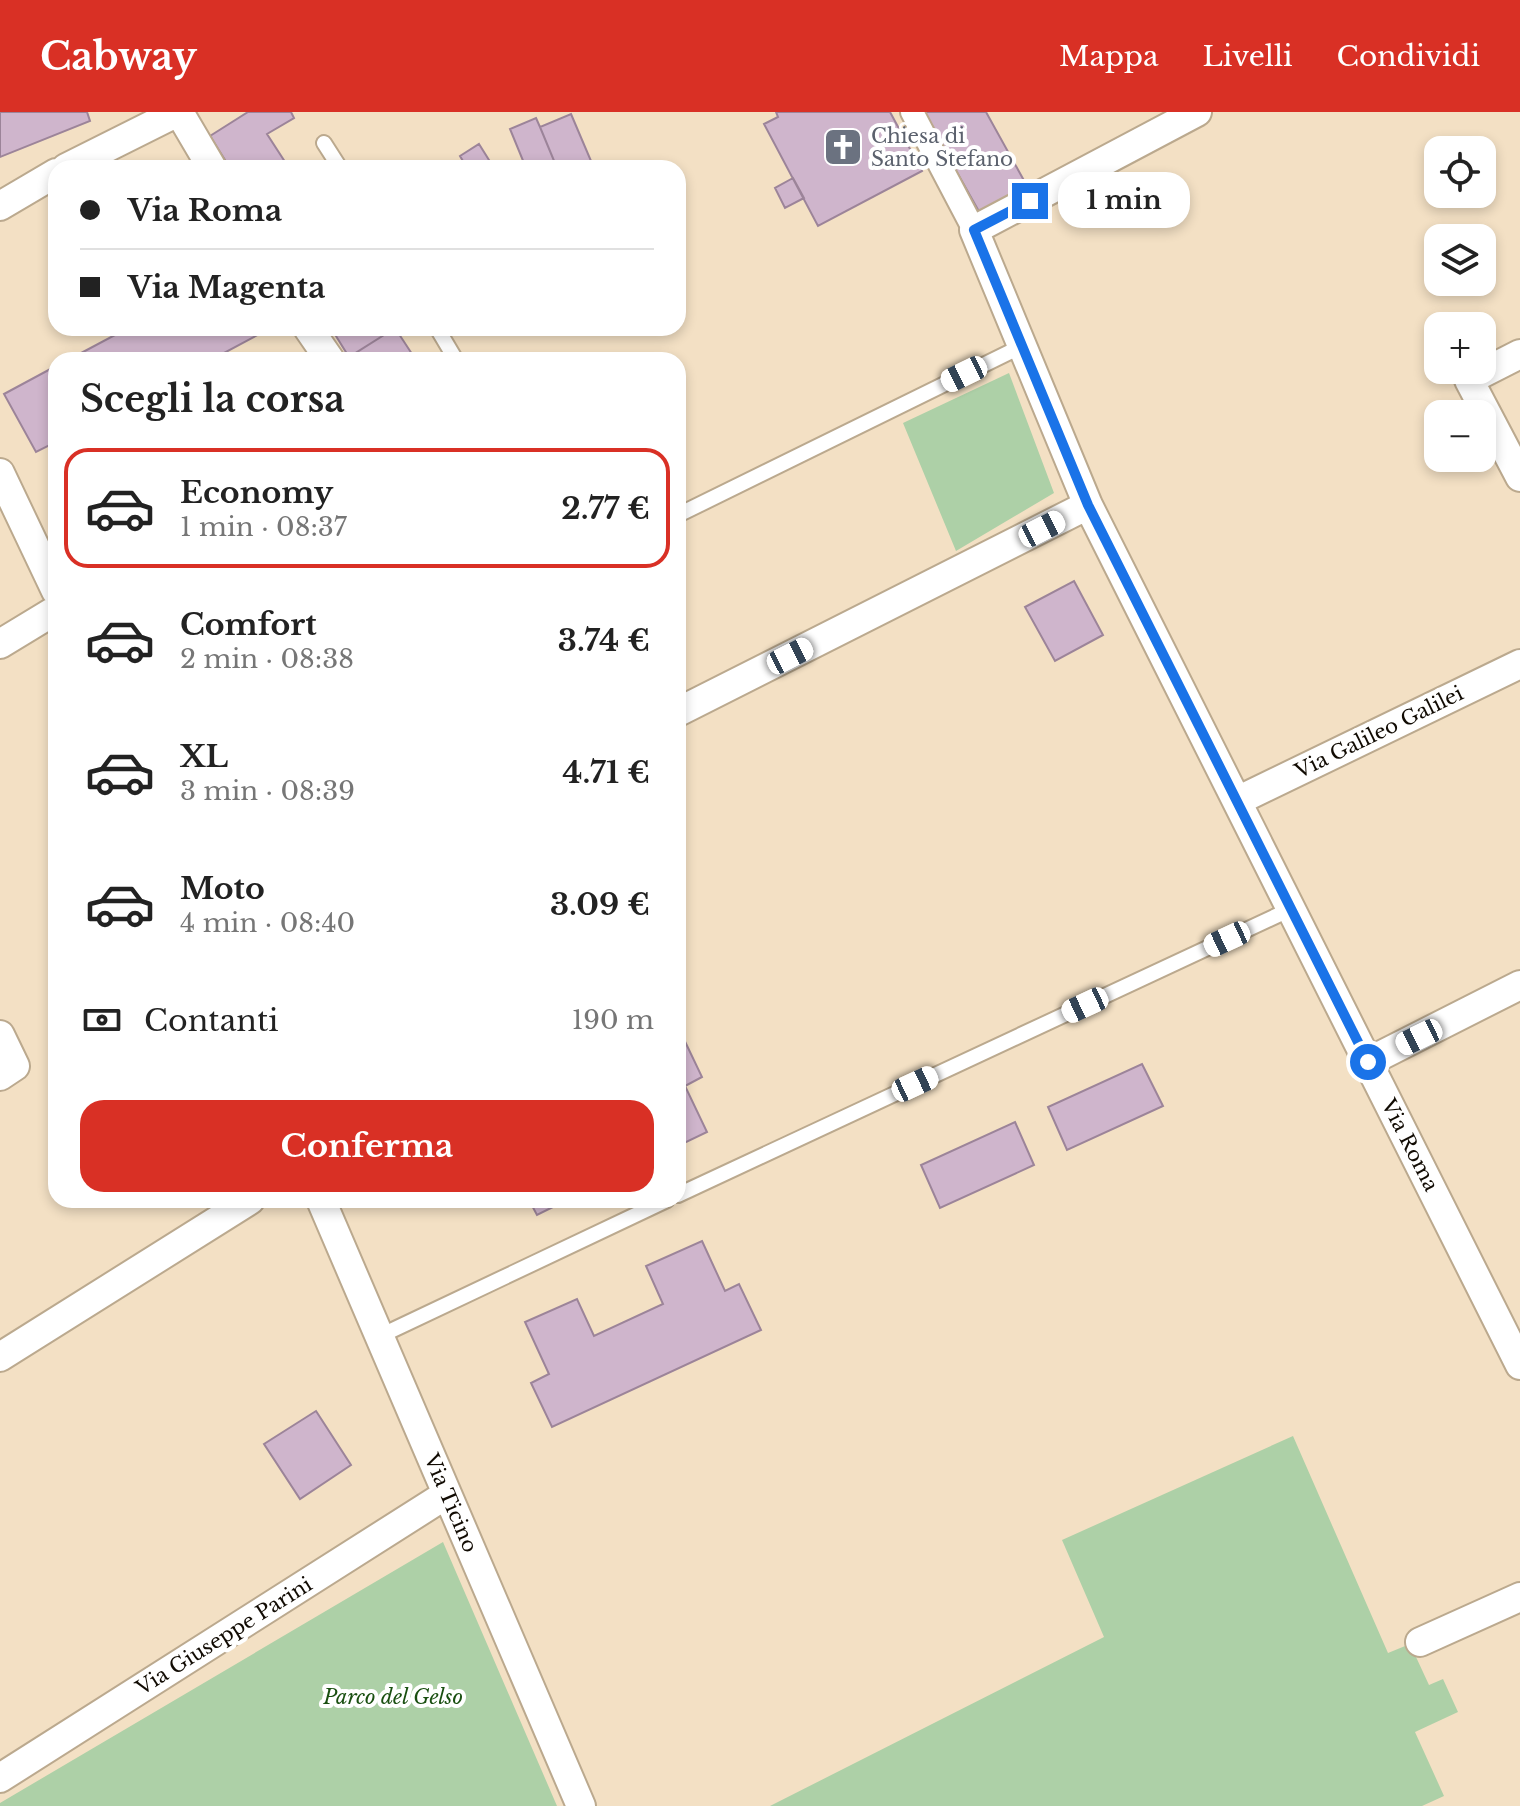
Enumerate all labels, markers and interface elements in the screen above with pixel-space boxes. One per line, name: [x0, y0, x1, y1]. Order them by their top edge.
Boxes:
text: Cabway: [40, 33, 197, 80]
text: Mappa: [1059, 39, 1159, 74]
text: Livelli: [1203, 39, 1293, 74]
text: Condividi: [1337, 39, 1480, 74]
place label: Chiesa di Santo Stefano: [871, 124, 1013, 171]
church icon: Chiesa di Santo Stefano: [822, 126, 864, 168]
map controls: [1424, 136, 1496, 472]
button: locate: [1424, 136, 1496, 208]
callout: 1 min: [1058, 173, 1190, 229]
route end: [1012, 183, 1048, 219]
text: 1 min: [1086, 184, 1162, 216]
text: Via Roma: [128, 192, 282, 229]
button: layers: [1424, 224, 1496, 296]
text: Via Magenta: [128, 269, 325, 306]
button: +: [1424, 312, 1496, 384]
car: [937, 353, 991, 395]
text: Scegli la corsa: [80, 377, 345, 422]
button: −: [1424, 400, 1496, 472]
icon: car: [84, 472, 156, 544]
text: Economy: [180, 474, 333, 511]
text: 2.77 €: [561, 490, 650, 527]
car: [1015, 507, 1069, 551]
text: 1 min · 08:37: [180, 511, 347, 543]
icon: car: [84, 604, 156, 676]
text: Comfort: [180, 606, 317, 643]
text: 3.74 €: [558, 622, 650, 659]
car: [763, 634, 817, 678]
text: 2 min · 08:38: [180, 643, 354, 675]
street label: Via Galileo Galilei: [1290, 681, 1467, 784]
icon: car: [84, 736, 156, 808]
text: XL: [180, 738, 228, 775]
text: 4.71 €: [563, 754, 650, 791]
text: 3 min · 08:39: [180, 775, 355, 807]
icon: car: [84, 868, 156, 940]
text: Moto: [180, 870, 265, 907]
text: 3.09 €: [550, 886, 650, 923]
text: 4 min · 08:40: [180, 907, 355, 939]
car: [1200, 918, 1254, 960]
car: [1058, 984, 1112, 1026]
icon: cash: [80, 998, 124, 1042]
text: Contanti: [144, 1002, 279, 1039]
text: 190 m: [572, 1004, 654, 1036]
car: [1392, 1016, 1446, 1058]
route start: [1350, 1044, 1386, 1080]
car: [888, 1063, 942, 1105]
street label: Via Roma: [1376, 1094, 1444, 1196]
button: Conferma: [80, 1100, 654, 1192]
street label: Via Ticino: [419, 1449, 483, 1556]
street label: Via Giuseppe Parini: [131, 1572, 317, 1700]
park label: Parco del Gelso: [322, 1685, 463, 1709]

